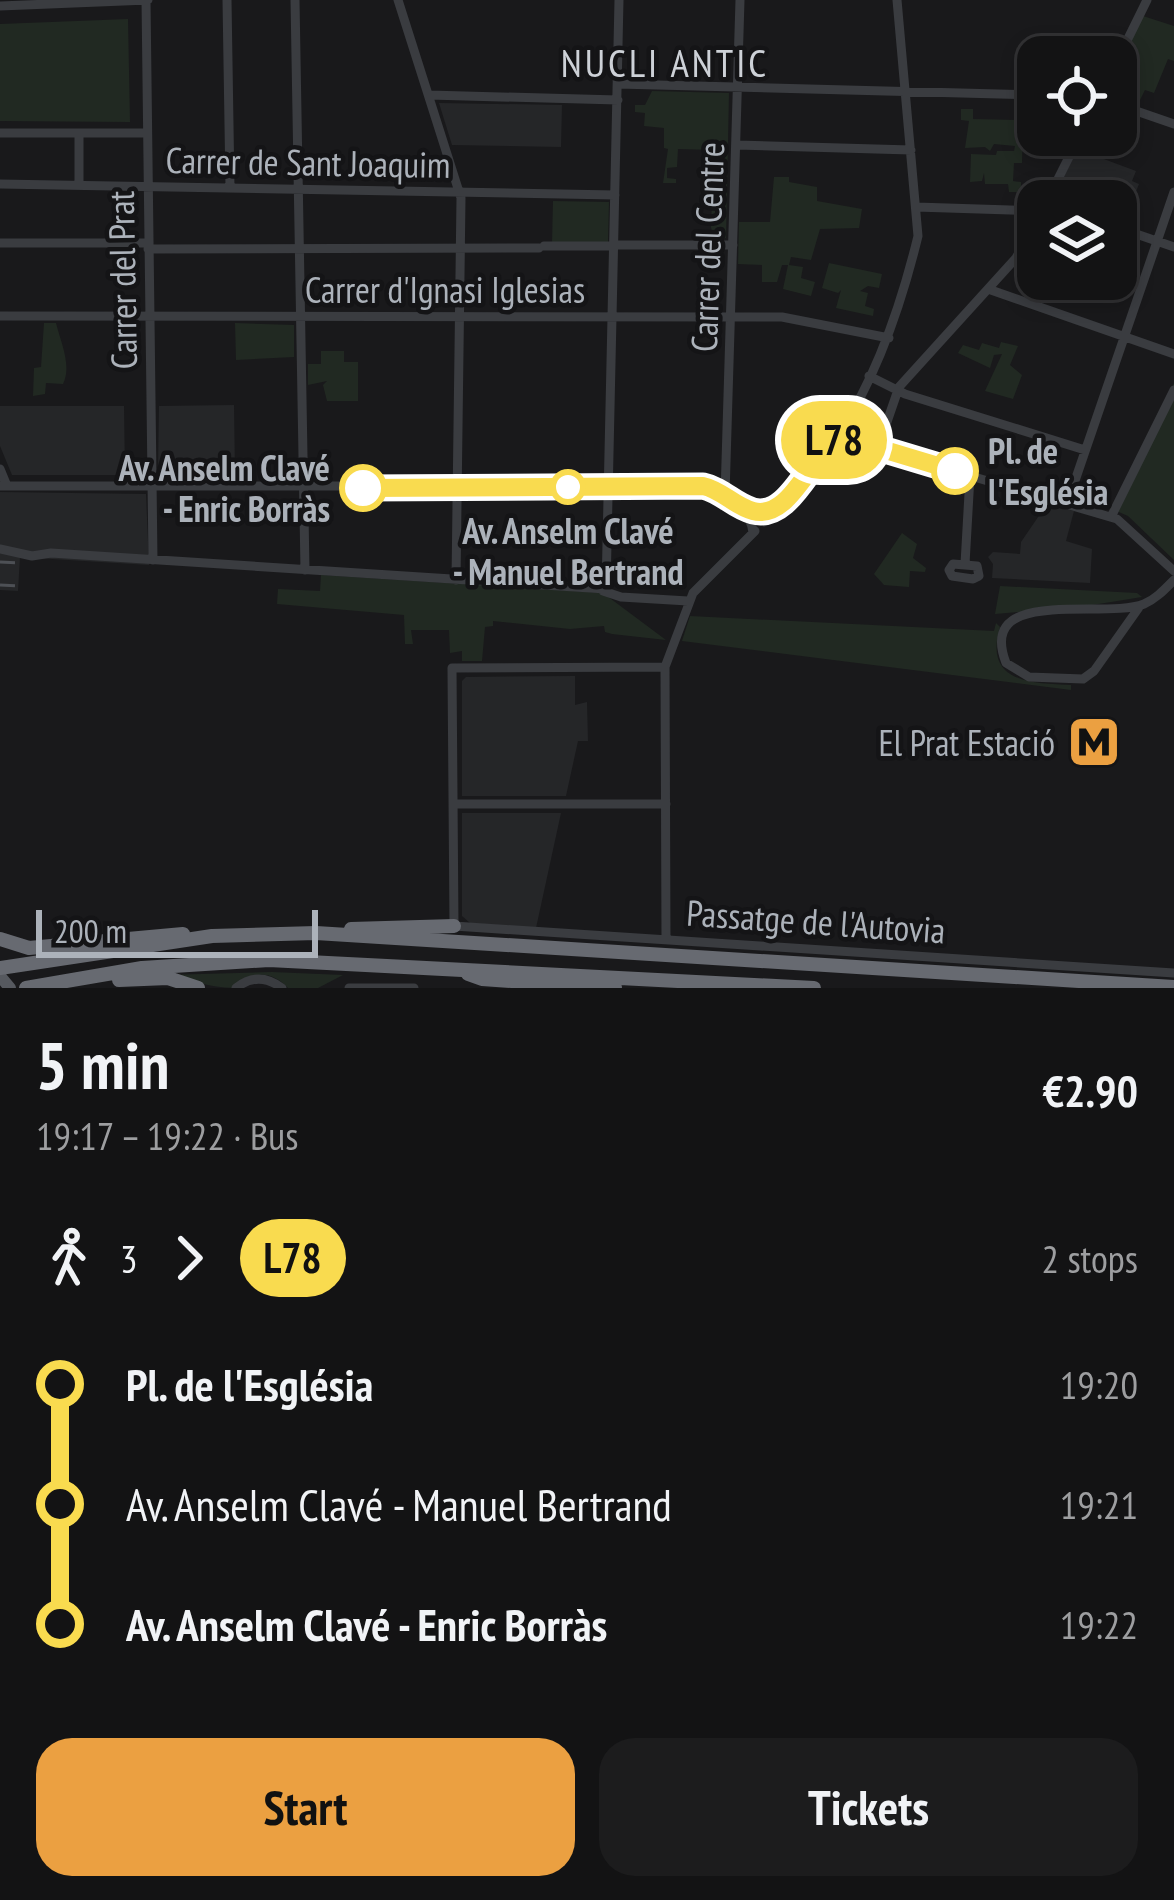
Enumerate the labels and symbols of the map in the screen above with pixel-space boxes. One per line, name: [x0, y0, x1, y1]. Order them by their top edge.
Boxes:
district label: NUCLI ANTIC: [561, 37, 769, 88]
street label: Carrer de Sant Joaquim: [165, 136, 451, 188]
street label: Carrer del Centre: [680, 141, 734, 353]
street label: Carrer del Prat: [97, 190, 147, 370]
street label: Carrer d'Ignasi Iglesias: [305, 266, 585, 313]
line badge: L78: [765, 401, 903, 479]
place label: Pl. de l'Església: [988, 427, 1108, 515]
place label: Av. Anselm Clavé - Enric Borràs: [117, 444, 330, 532]
marker: Pl. de l'Església: [933, 449, 977, 493]
marker: Av. Anselm Clavé - Enric Borràs: [341, 466, 385, 510]
marker: Av. Anselm Clavé - Manuel Bertrand: [552, 471, 584, 503]
place label: Av. Anselm Clavé - Manuel Bertrand: [453, 507, 683, 595]
metro station icon: El Prat Estació: [1066, 714, 1122, 770]
place label: El Prat Estació: [878, 719, 1055, 766]
street label: Passatge de l'Autovia: [685, 889, 947, 953]
scale bar: [36, 904, 318, 957]

